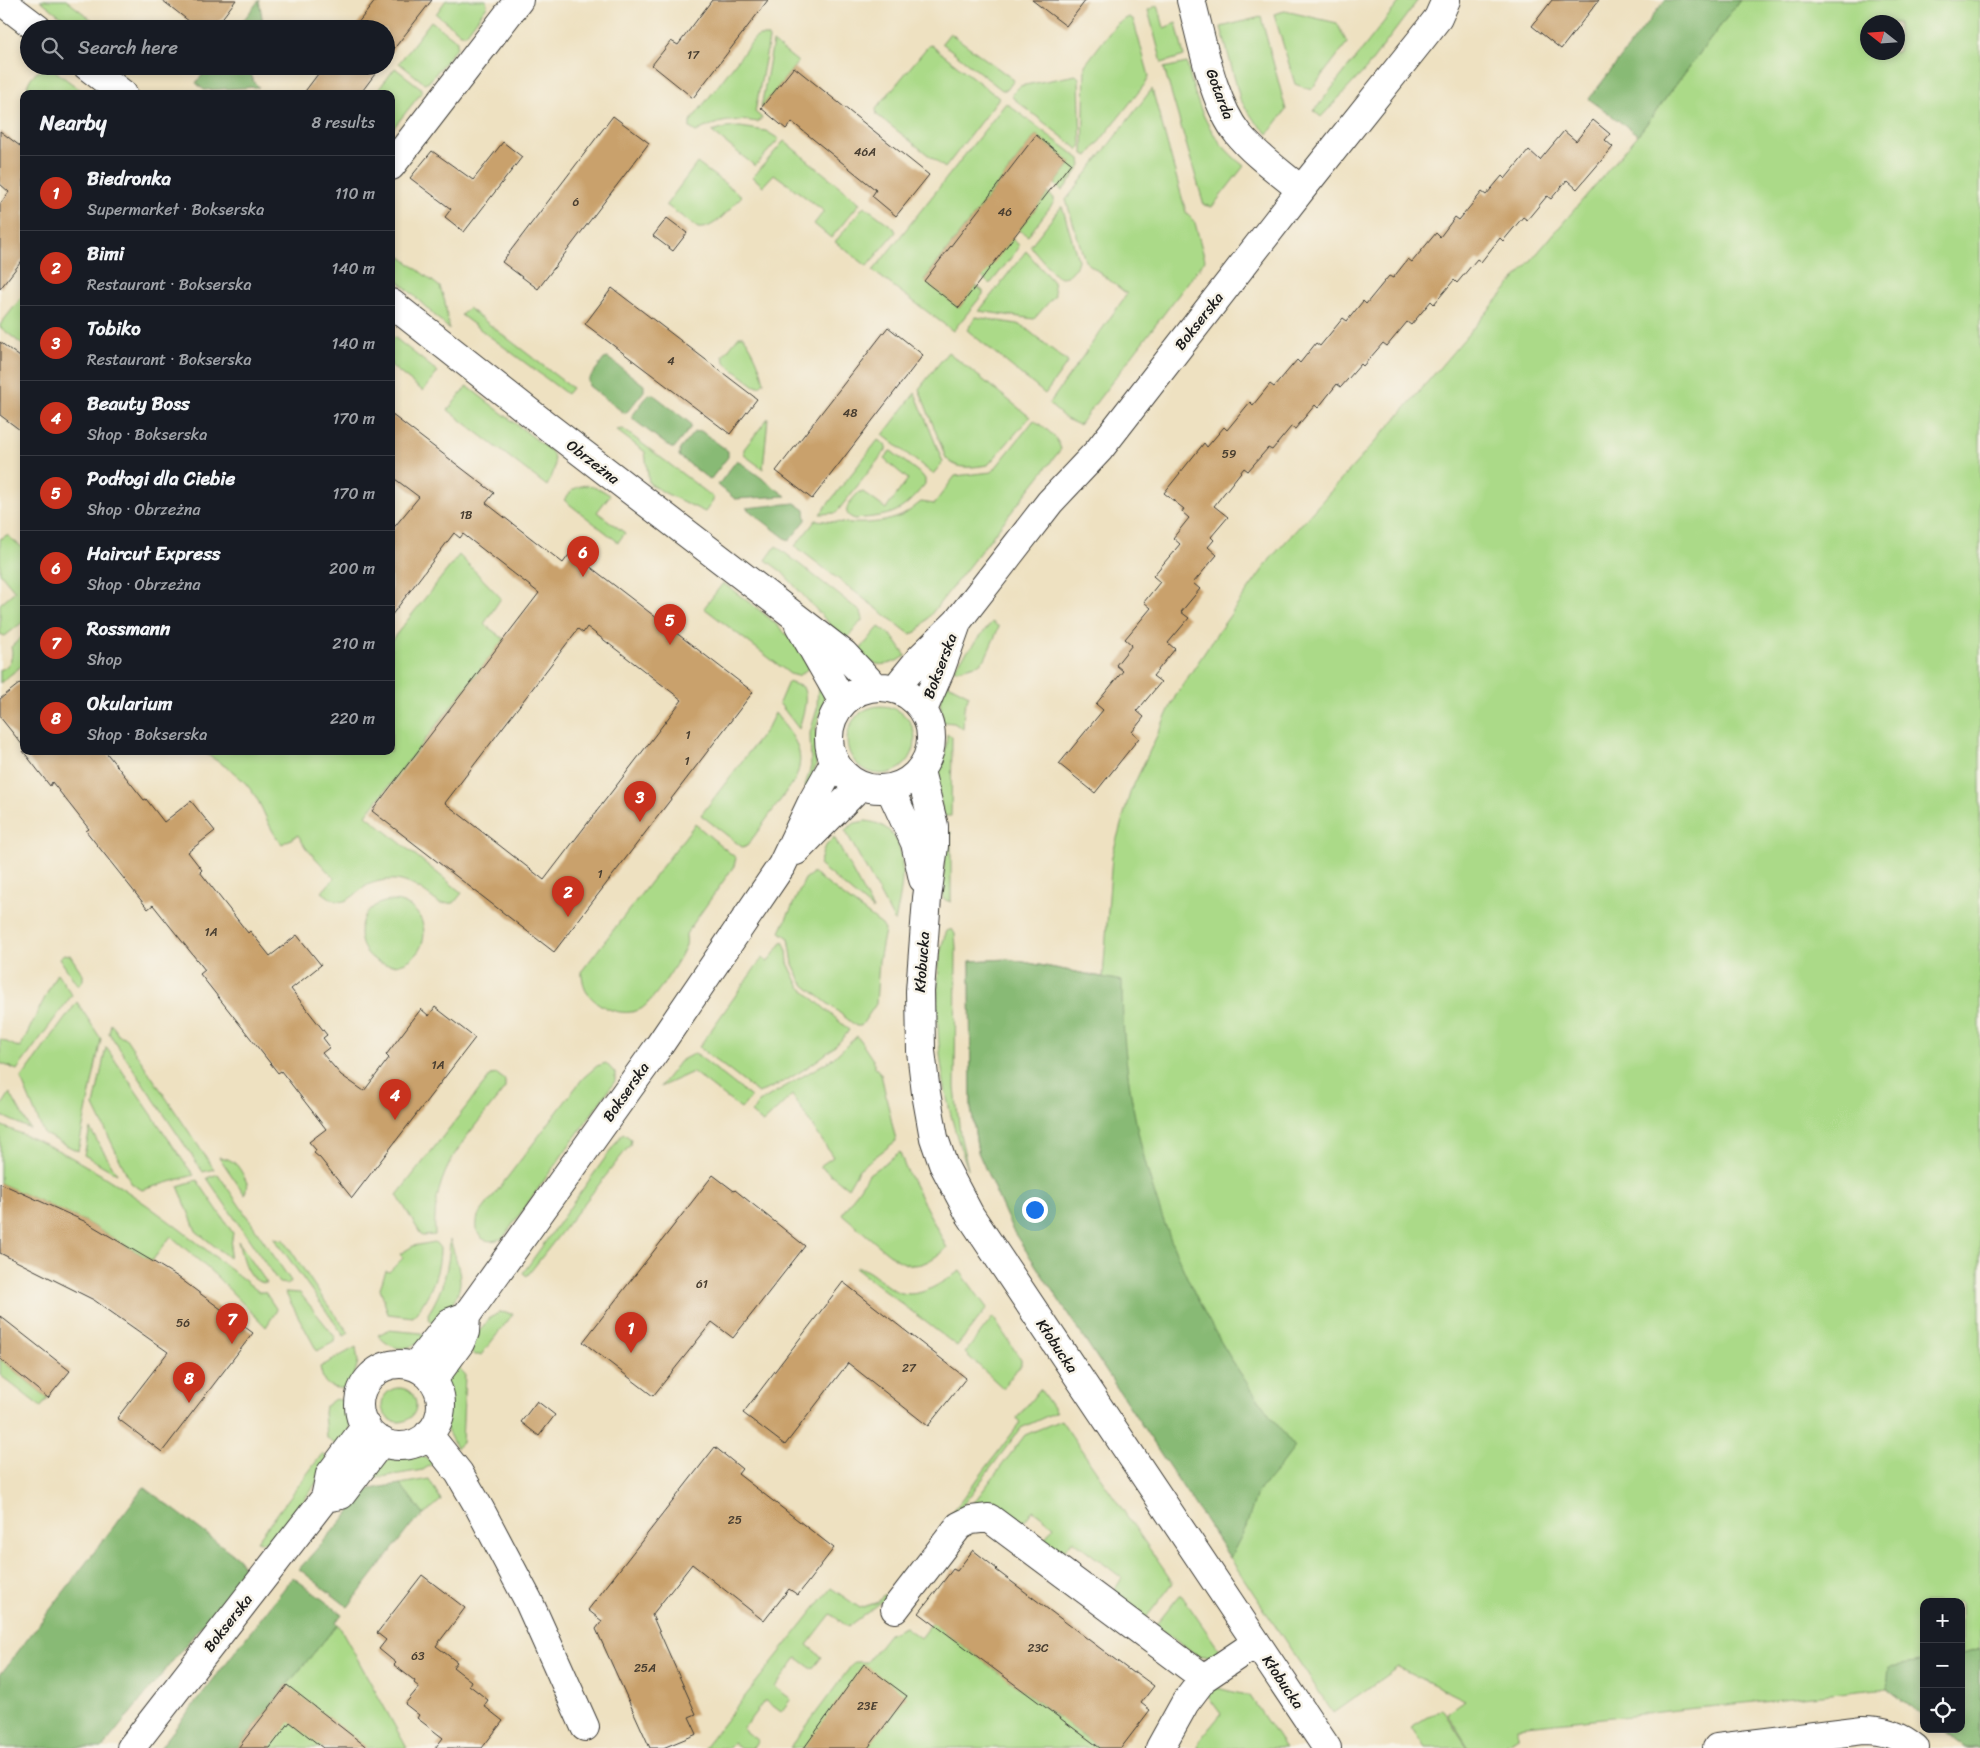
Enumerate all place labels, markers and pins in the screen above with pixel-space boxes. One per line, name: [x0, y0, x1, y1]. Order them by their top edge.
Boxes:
pin: 6: [567, 536, 599, 577]
pin: 5: [654, 604, 686, 645]
pin: 3: [624, 781, 656, 822]
pin: 2: [552, 876, 584, 917]
pin: 4: [379, 1079, 411, 1120]
pin: 7: [216, 1303, 248, 1344]
pin: 1: [615, 1312, 647, 1353]
pin: 8: [173, 1362, 205, 1403]

